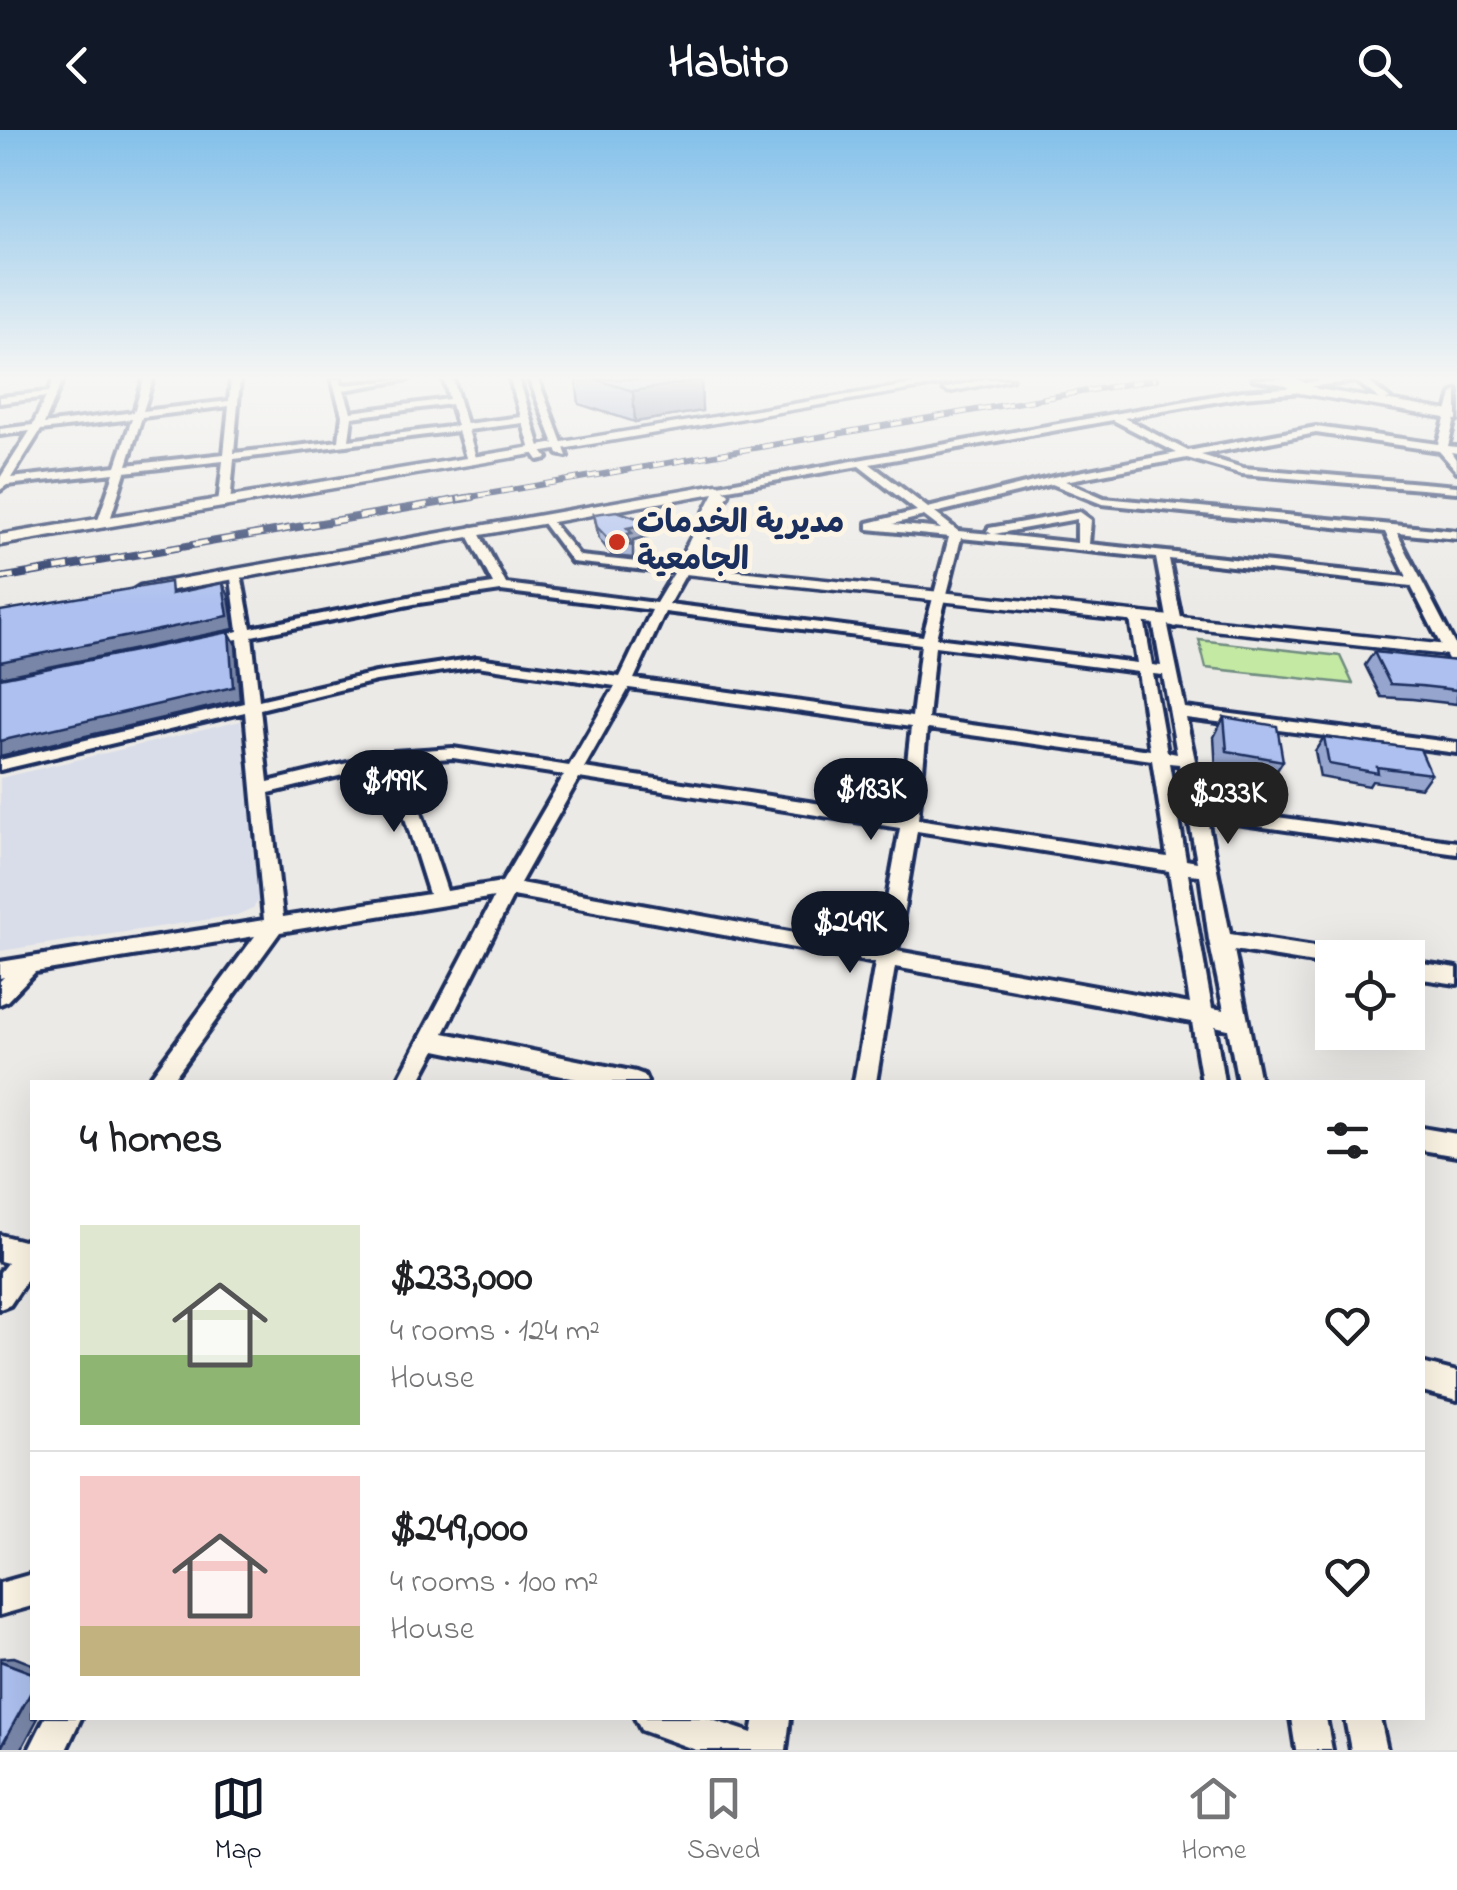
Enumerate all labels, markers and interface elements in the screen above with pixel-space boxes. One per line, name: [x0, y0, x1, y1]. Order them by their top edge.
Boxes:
text: Habito: [668, 32, 789, 98]
icon: back: [50, 38, 105, 93]
icon: search: [1352, 38, 1407, 93]
place label: مديرية الخدمات الجامعية: [637, 501, 844, 585]
marker: مديرية الخدمات الجامعية: [606, 531, 628, 553]
pin: $199K: [324, 750, 464, 835]
pin: $183K: [801, 758, 941, 843]
text: $199K: [362, 759, 426, 806]
pin: $233K: [1158, 762, 1298, 847]
text: $183K: [836, 767, 906, 814]
text: $233K: [1189, 771, 1267, 818]
pin: $249K: [780, 891, 920, 976]
text: $249K: [813, 900, 887, 947]
map controls: [1315, 940, 1425, 1050]
button: locate: [1315, 940, 1425, 1050]
text: 4 homes: [80, 1110, 222, 1171]
icon: filters: [1320, 1113, 1375, 1168]
text: $233,000: [390, 1248, 533, 1309]
icon: home: [160, 1265, 280, 1385]
icon: heart: [1320, 1298, 1375, 1353]
text: 4 rooms · 124 m²: [390, 1309, 600, 1356]
text: House: [390, 1356, 474, 1403]
text: $249,000: [390, 1499, 528, 1560]
icon: home: [160, 1516, 280, 1636]
icon: heart: [1320, 1549, 1375, 1604]
text: 4 rooms · 100 m²: [390, 1560, 598, 1607]
text: House: [390, 1607, 474, 1654]
tab: Map: [211, 1771, 266, 1872]
tab: Saved: [687, 1771, 760, 1872]
tab: Home: [1181, 1771, 1246, 1872]

